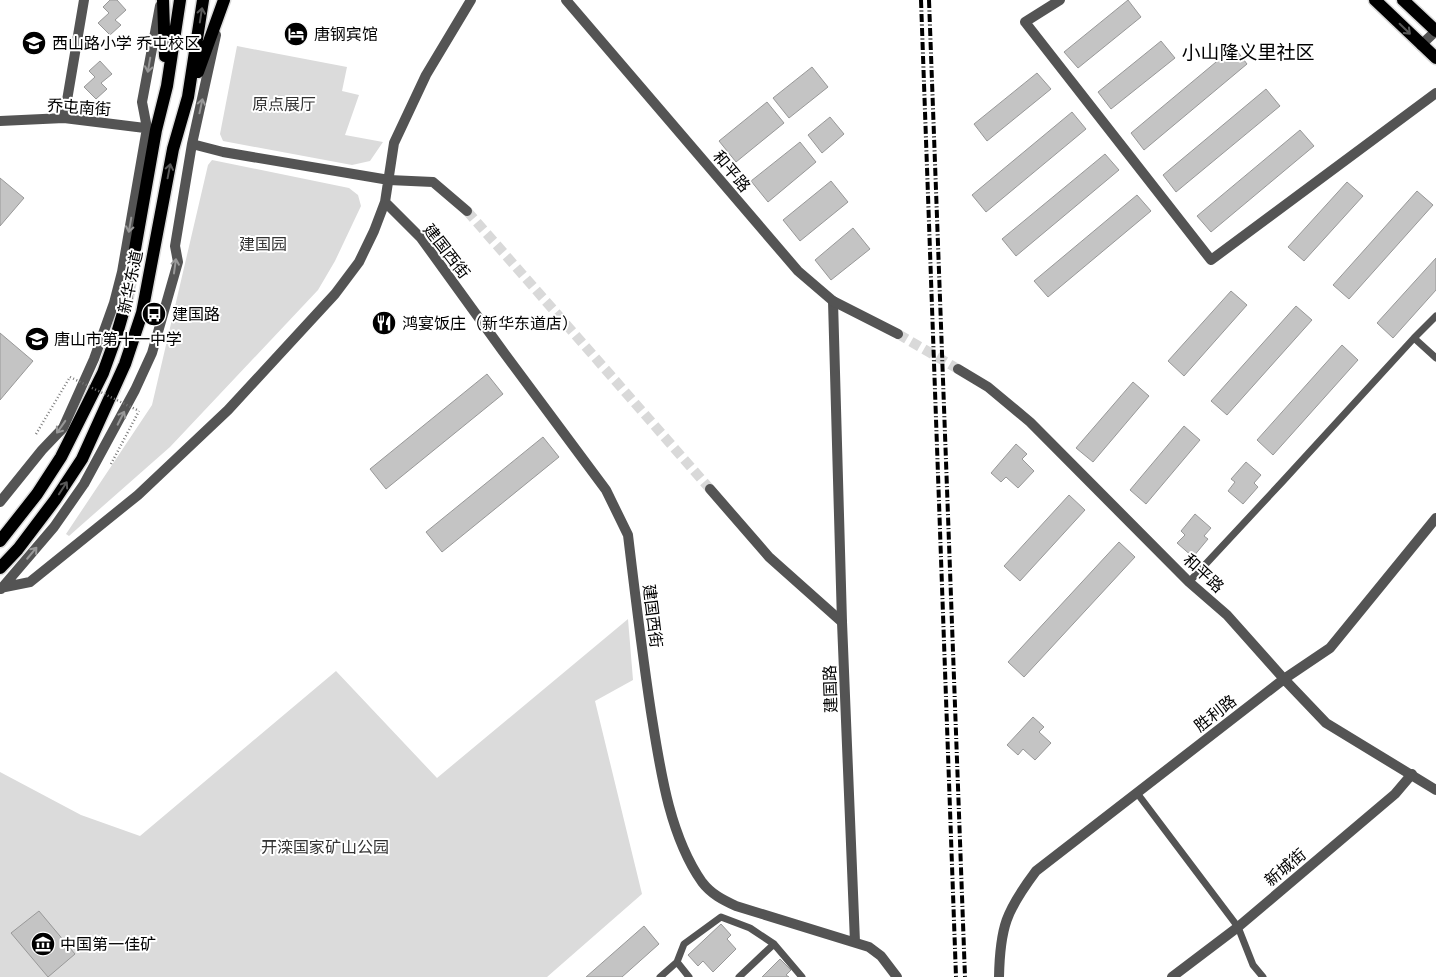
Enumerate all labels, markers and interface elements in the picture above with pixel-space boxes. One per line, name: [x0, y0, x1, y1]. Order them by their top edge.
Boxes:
one-way arrow: [196, 7, 206, 23]
hotel icon: 唐钢宾馆: [283, 21, 309, 47]
one-way arrow: [1399, 23, 1411, 35]
place label: 唐钢宾馆: [314, 25, 378, 44]
school or university icon: 西山路小学 乔屯校区: [21, 30, 47, 56]
place label: 西山路小学 乔屯校区: [52, 34, 200, 53]
district label: 小山隆义里社区: [1181, 41, 1315, 64]
one-way arrow: [144, 57, 153, 73]
park label: 原点展厅: [252, 95, 316, 114]
street label: 乔屯南街: [46, 96, 112, 119]
one-way arrow: [197, 98, 206, 114]
street label: 和平路: [709, 147, 754, 196]
one-way arrow: [165, 164, 174, 180]
one-way arrow: [125, 217, 134, 233]
street label: 建国西街: [419, 220, 474, 282]
park label: 建国园: [239, 235, 287, 254]
street label: 新华东道: [115, 249, 146, 315]
one-way arrow: [171, 258, 181, 274]
bus stop icon: 建国路: [141, 301, 167, 327]
place label: 建国路: [172, 305, 220, 324]
restaurant icon: 鸿宴饭庄（新华东道店）: [371, 310, 397, 336]
place label: 鸿宴饭庄（新华东道店）: [402, 314, 578, 333]
school or university icon: 唐山市第十一中学: [24, 326, 50, 352]
place label: 唐山市第十一中学: [54, 330, 182, 349]
one-way arrow: [116, 410, 126, 425]
one-way arrow: [56, 420, 66, 434]
one-way arrow: [58, 482, 68, 496]
one-way arrow: [26, 547, 37, 560]
street label: 和平路: [1180, 550, 1228, 597]
street label: 建国西街: [639, 583, 666, 649]
street label: 建国路: [820, 665, 841, 713]
street label: 胜利路: [1191, 691, 1240, 736]
park label: 开滦国家矿山公园: [261, 838, 389, 857]
street label: 新城街: [1261, 845, 1310, 890]
museum icon: 中国第一佳矿: [30, 931, 56, 957]
place label: 中国第一佳矿: [60, 935, 156, 954]

